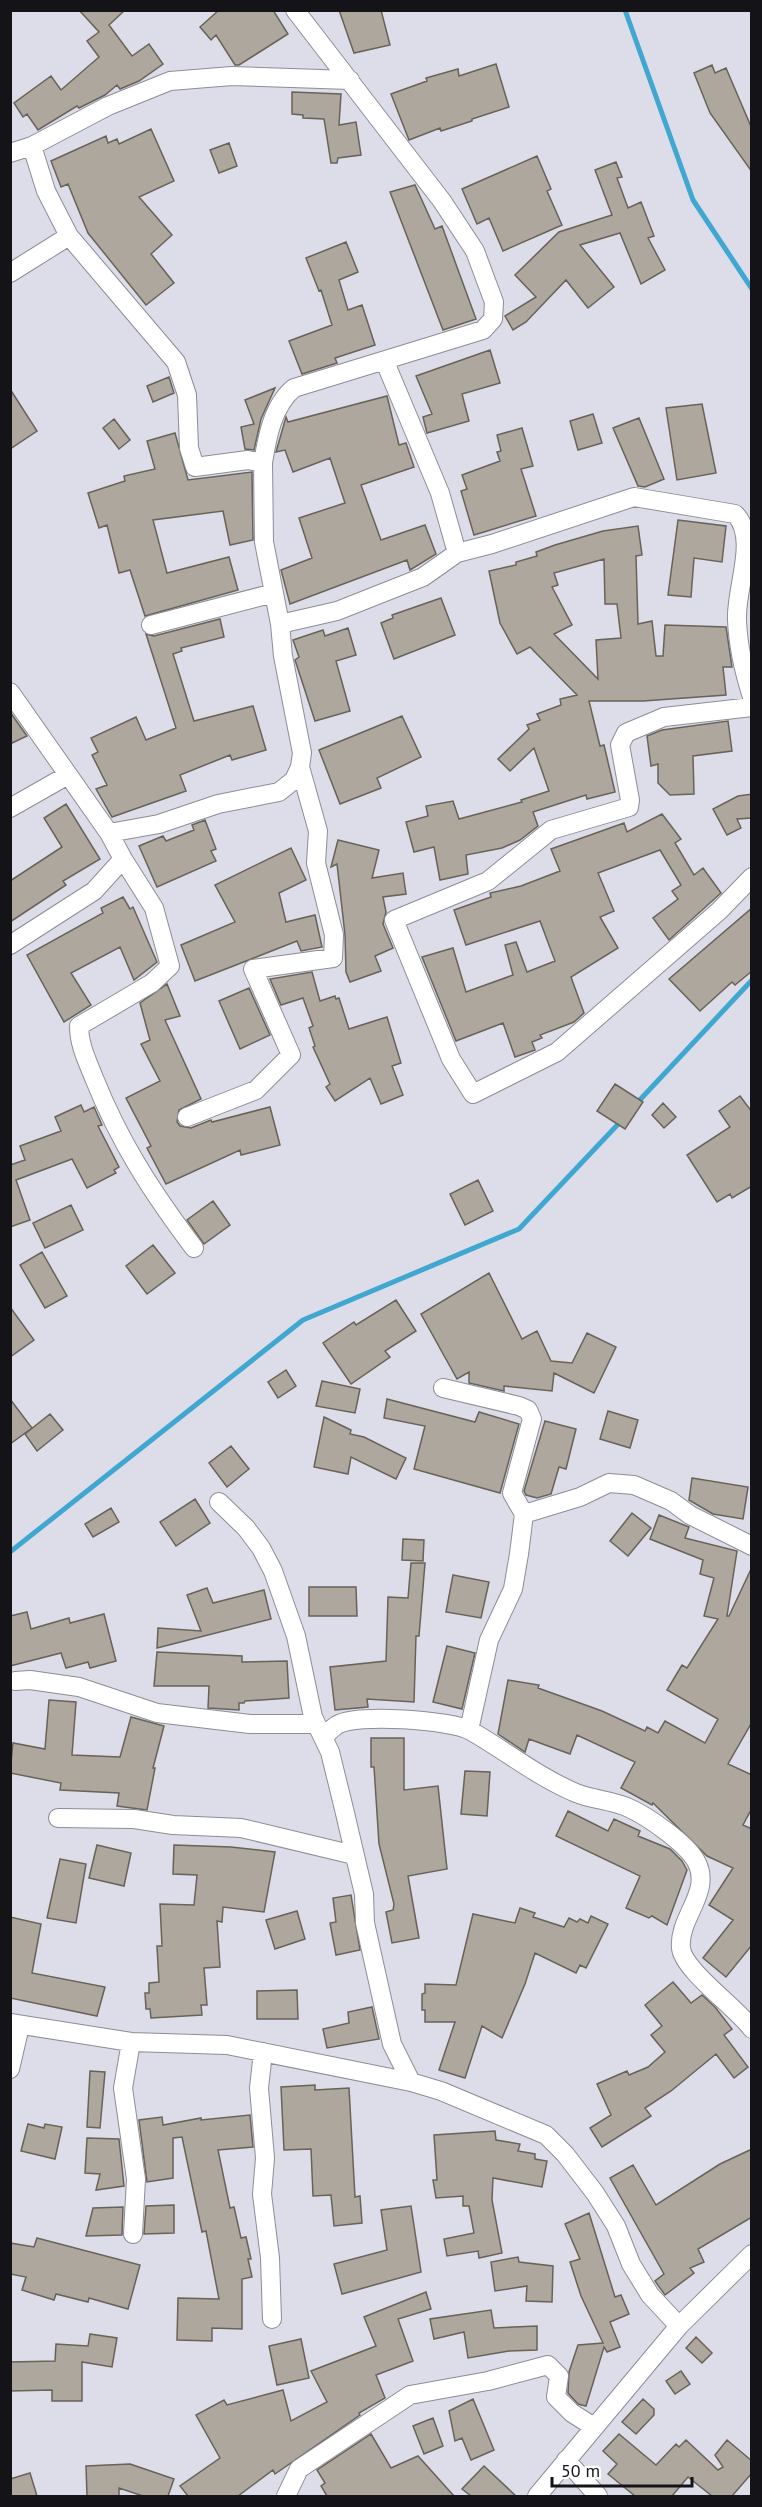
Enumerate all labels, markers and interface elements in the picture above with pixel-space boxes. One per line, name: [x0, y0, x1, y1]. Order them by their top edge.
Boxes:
scale bar: [552, 2450, 692, 2488]
text: 50 m: [561, 2459, 600, 2482]

